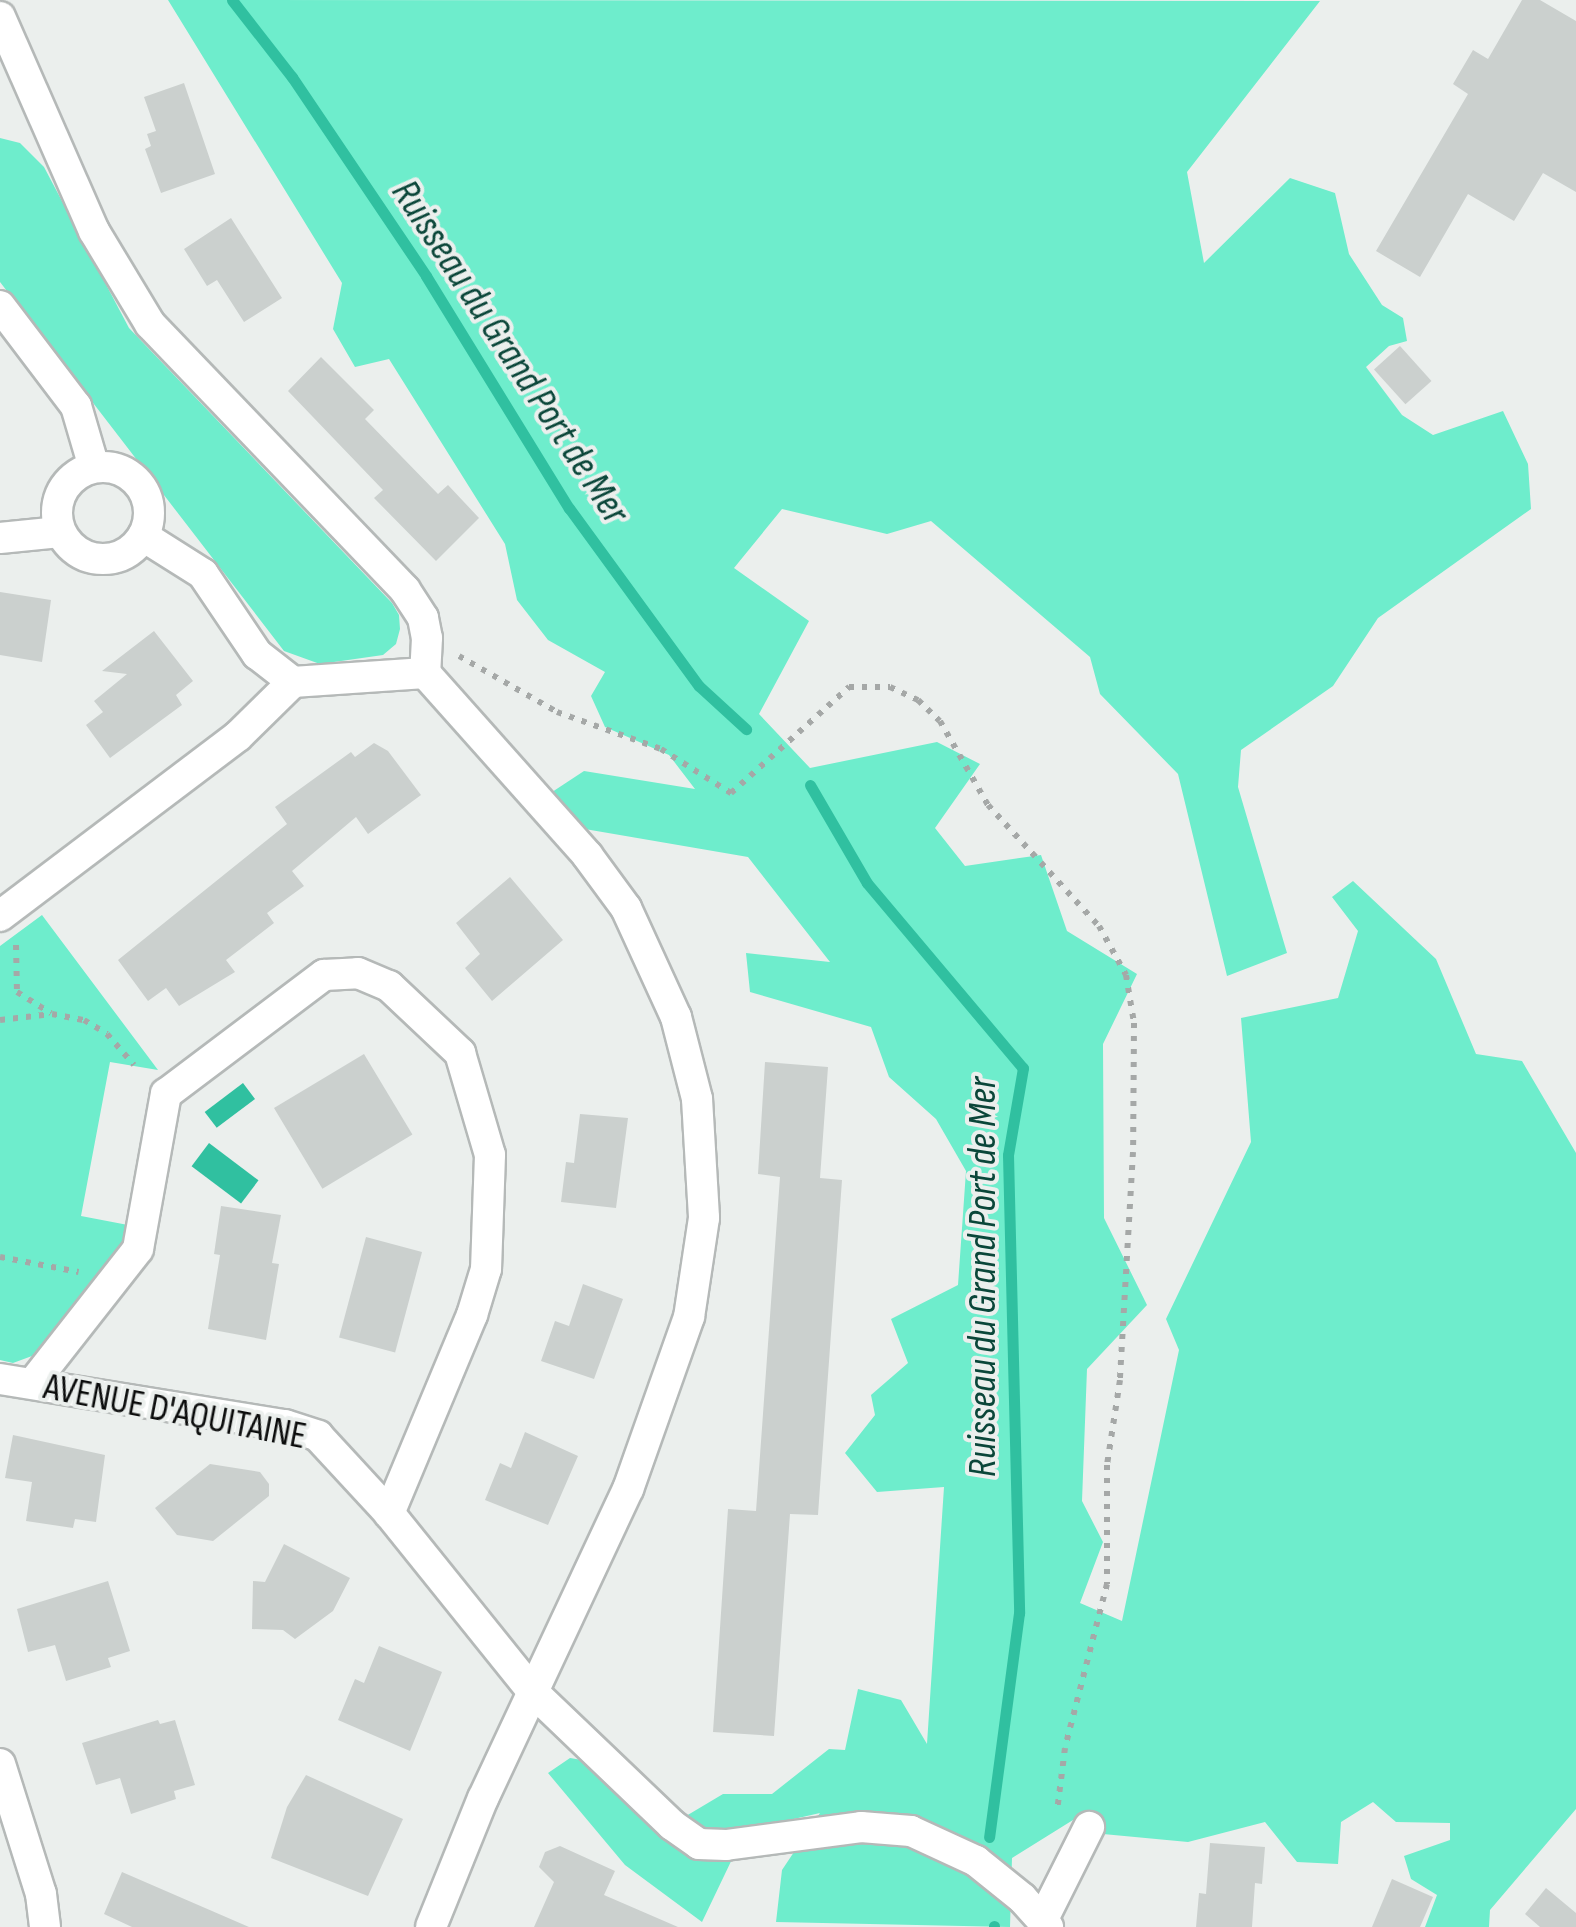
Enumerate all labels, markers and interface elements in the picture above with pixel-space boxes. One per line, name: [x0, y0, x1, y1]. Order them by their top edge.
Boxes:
water label: Ruisseau du Grand Port de Mer: [381, 171, 639, 533]
water label: Ruisseau du Grand Port de Mer: [959, 1077, 1007, 1477]
street label: AVENUE D'AQUITAINE: [40, 1364, 310, 1460]

